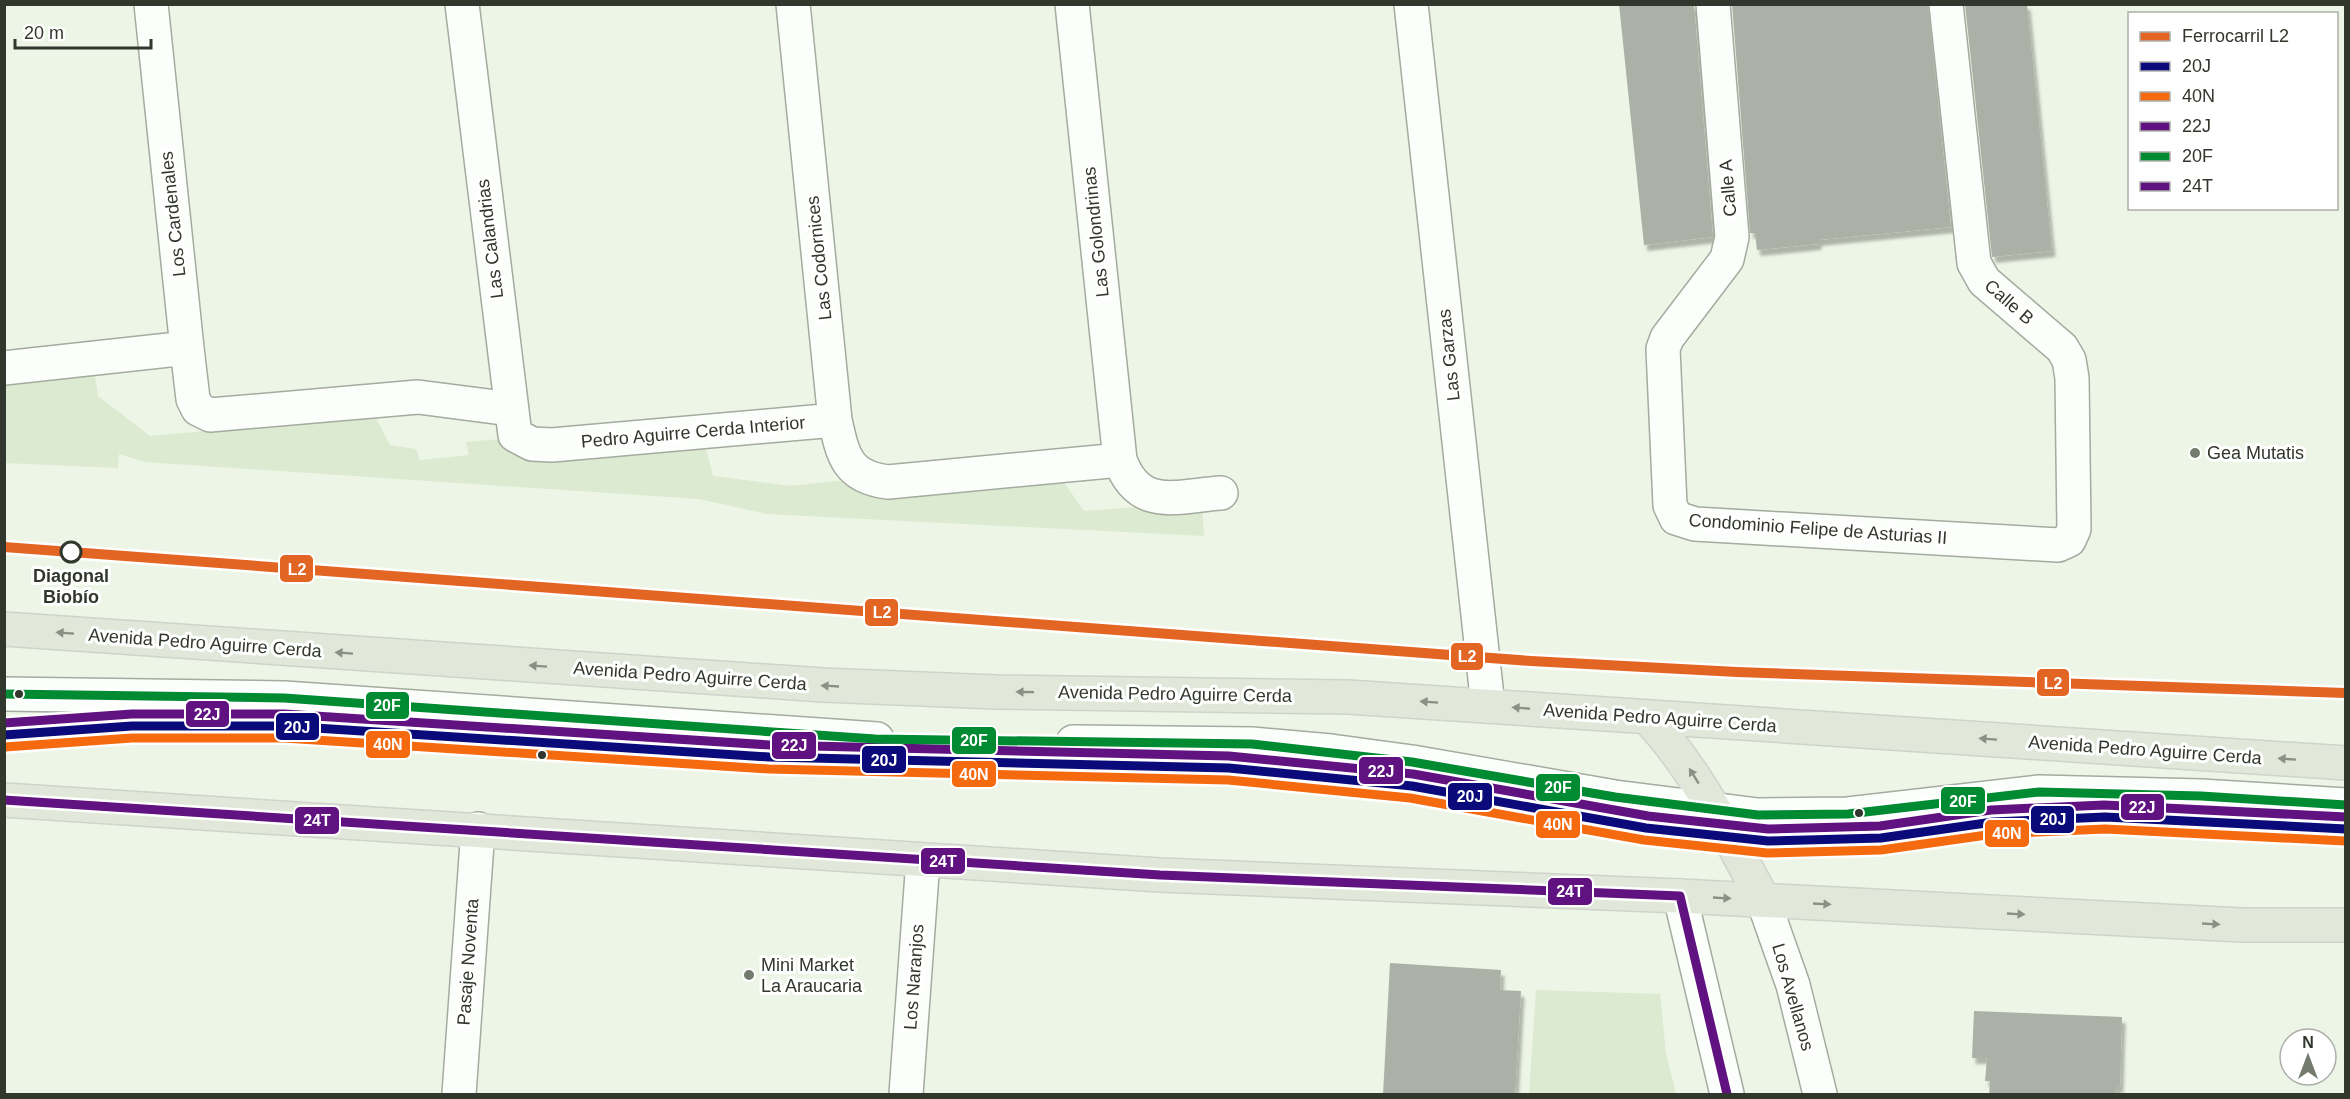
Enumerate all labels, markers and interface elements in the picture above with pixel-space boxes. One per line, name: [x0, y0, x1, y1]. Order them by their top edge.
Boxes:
scale bar: [15, 12, 152, 50]
legend: [2128, 12, 2338, 210]
text: 20 m: [24, 23, 64, 43]
text: Ferrocarril L2: [2182, 26, 2289, 46]
text: 20J: [2182, 56, 2211, 76]
text: 40N: [2182, 86, 2215, 106]
text: 22J: [2182, 116, 2211, 136]
text: 20F: [2182, 146, 2213, 166]
street label: Los Cardenales: [156, 150, 190, 278]
street label: Calle A: [1716, 159, 1740, 217]
street label: Las Golondrinas: [1079, 166, 1113, 298]
text: 24T: [2182, 176, 2213, 196]
street label: Las Calandrias: [473, 178, 507, 300]
street label: Las Codornices: [803, 195, 835, 321]
street label: Calle B: [1981, 275, 2037, 329]
street label: Las Garzas: [1434, 308, 1464, 402]
street label: Pedro Aguirre Cerda Interior: [580, 412, 806, 452]
place label: Gea Mutatis: [2207, 443, 2304, 463]
marker: Gea Mutatis: [2188, 446, 2202, 460]
street label: Condominio Felipe de Asturias II: [1688, 510, 1948, 548]
marker: Diagonal Biobío: [60, 541, 82, 563]
line badge: L2: [279, 554, 314, 583]
text: L2: [288, 561, 306, 578]
place label: Diagonal Biobío: [33, 566, 109, 607]
line badge: L2: [864, 598, 899, 627]
text: L2: [873, 604, 891, 621]
street label: Avenida Pedro Aguirre Cerda: [88, 625, 323, 661]
one-way arrow: [56, 629, 75, 638]
line badge: L2: [1450, 642, 1484, 671]
one-way arrow: [334, 648, 353, 657]
text: L2: [1458, 648, 1476, 665]
street label: Avenida Pedro Aguirre Cerda: [573, 658, 808, 694]
one-way arrow: [529, 661, 548, 671]
line badge: L2: [2036, 668, 2070, 697]
text: L2: [2044, 675, 2062, 692]
one-way arrow: [820, 681, 839, 690]
street label: Avenida Pedro Aguirre Cerda: [1058, 682, 1293, 706]
one-way arrow: [1015, 687, 1034, 697]
unlabelled marker: [13, 688, 25, 700]
line badge: 20F: [365, 691, 410, 720]
text: 20F: [373, 697, 401, 714]
one-way arrow: [1420, 697, 1439, 707]
line badge: 22J: [185, 700, 230, 728]
street label: Avenida Pedro Aguirre Cerda: [1543, 700, 1778, 736]
one-way arrow: [1511, 703, 1530, 713]
text: 22J: [194, 706, 220, 723]
line badge: 20J: [275, 712, 320, 741]
text: 20J: [284, 719, 310, 736]
line badge: 20F: [951, 726, 997, 755]
line badge: 40N: [365, 730, 411, 759]
line badge: 22J: [771, 731, 817, 760]
text: 20F: [960, 732, 988, 749]
street label: Avenida Pedro Aguirre Cerda: [2028, 732, 2263, 768]
one-way arrow: [1978, 735, 1997, 744]
text: 40N: [373, 736, 403, 753]
text: 22J: [781, 737, 807, 754]
line badge: 20J: [861, 745, 907, 774]
unlabelled marker: [536, 749, 548, 761]
text: 20J: [871, 752, 897, 769]
one-way arrow: [2278, 755, 2297, 764]
line badge: 22J: [1358, 756, 1404, 785]
line badge: 40N: [951, 760, 997, 788]
text: 22J: [1368, 763, 1394, 780]
text: 40N: [959, 766, 989, 783]
one-way arrow: [1688, 768, 1699, 784]
line badge: 20F: [1535, 773, 1581, 802]
text: 20F: [1544, 779, 1572, 796]
line badge: 20J: [1447, 782, 1493, 811]
line badge: 20F: [1940, 786, 1986, 815]
text: 20J: [1457, 788, 1483, 805]
text: 20F: [1949, 793, 1977, 810]
line badge: 22J: [2120, 793, 2165, 821]
text: 22J: [2129, 799, 2155, 816]
line badge: 20J: [2030, 805, 2075, 834]
line badge: 24T: [294, 806, 340, 835]
unlabelled marker: [1853, 807, 1865, 819]
line badge: 40N: [1535, 810, 1581, 839]
text: 20J: [2040, 811, 2066, 828]
text: 24T: [303, 812, 331, 829]
text: 40N: [1543, 816, 1573, 833]
line badge: 40N: [1984, 819, 2030, 848]
text: 40N: [1992, 825, 2022, 842]
line badge: 24T: [920, 847, 966, 875]
text: 24T: [929, 853, 957, 870]
line badge: 24T: [1547, 877, 1593, 906]
text: 24T: [1556, 883, 1584, 900]
one-way arrow: [1712, 894, 1731, 903]
street label: Pasaje Noventa: [454, 897, 482, 1026]
one-way arrow: [1812, 899, 1831, 908]
one-way arrow: [2007, 909, 2026, 918]
one-way arrow: [2202, 919, 2221, 928]
street label: Los Naranjos: [900, 923, 928, 1031]
street label: Los Avellanos: [1768, 941, 1818, 1053]
place label: Mini Market La Araucaria: [761, 955, 863, 996]
marker: Mini Market La Araucaria: [742, 968, 756, 982]
north arrow: [2278, 1027, 2338, 1087]
text: N: [2302, 1034, 2314, 1051]

